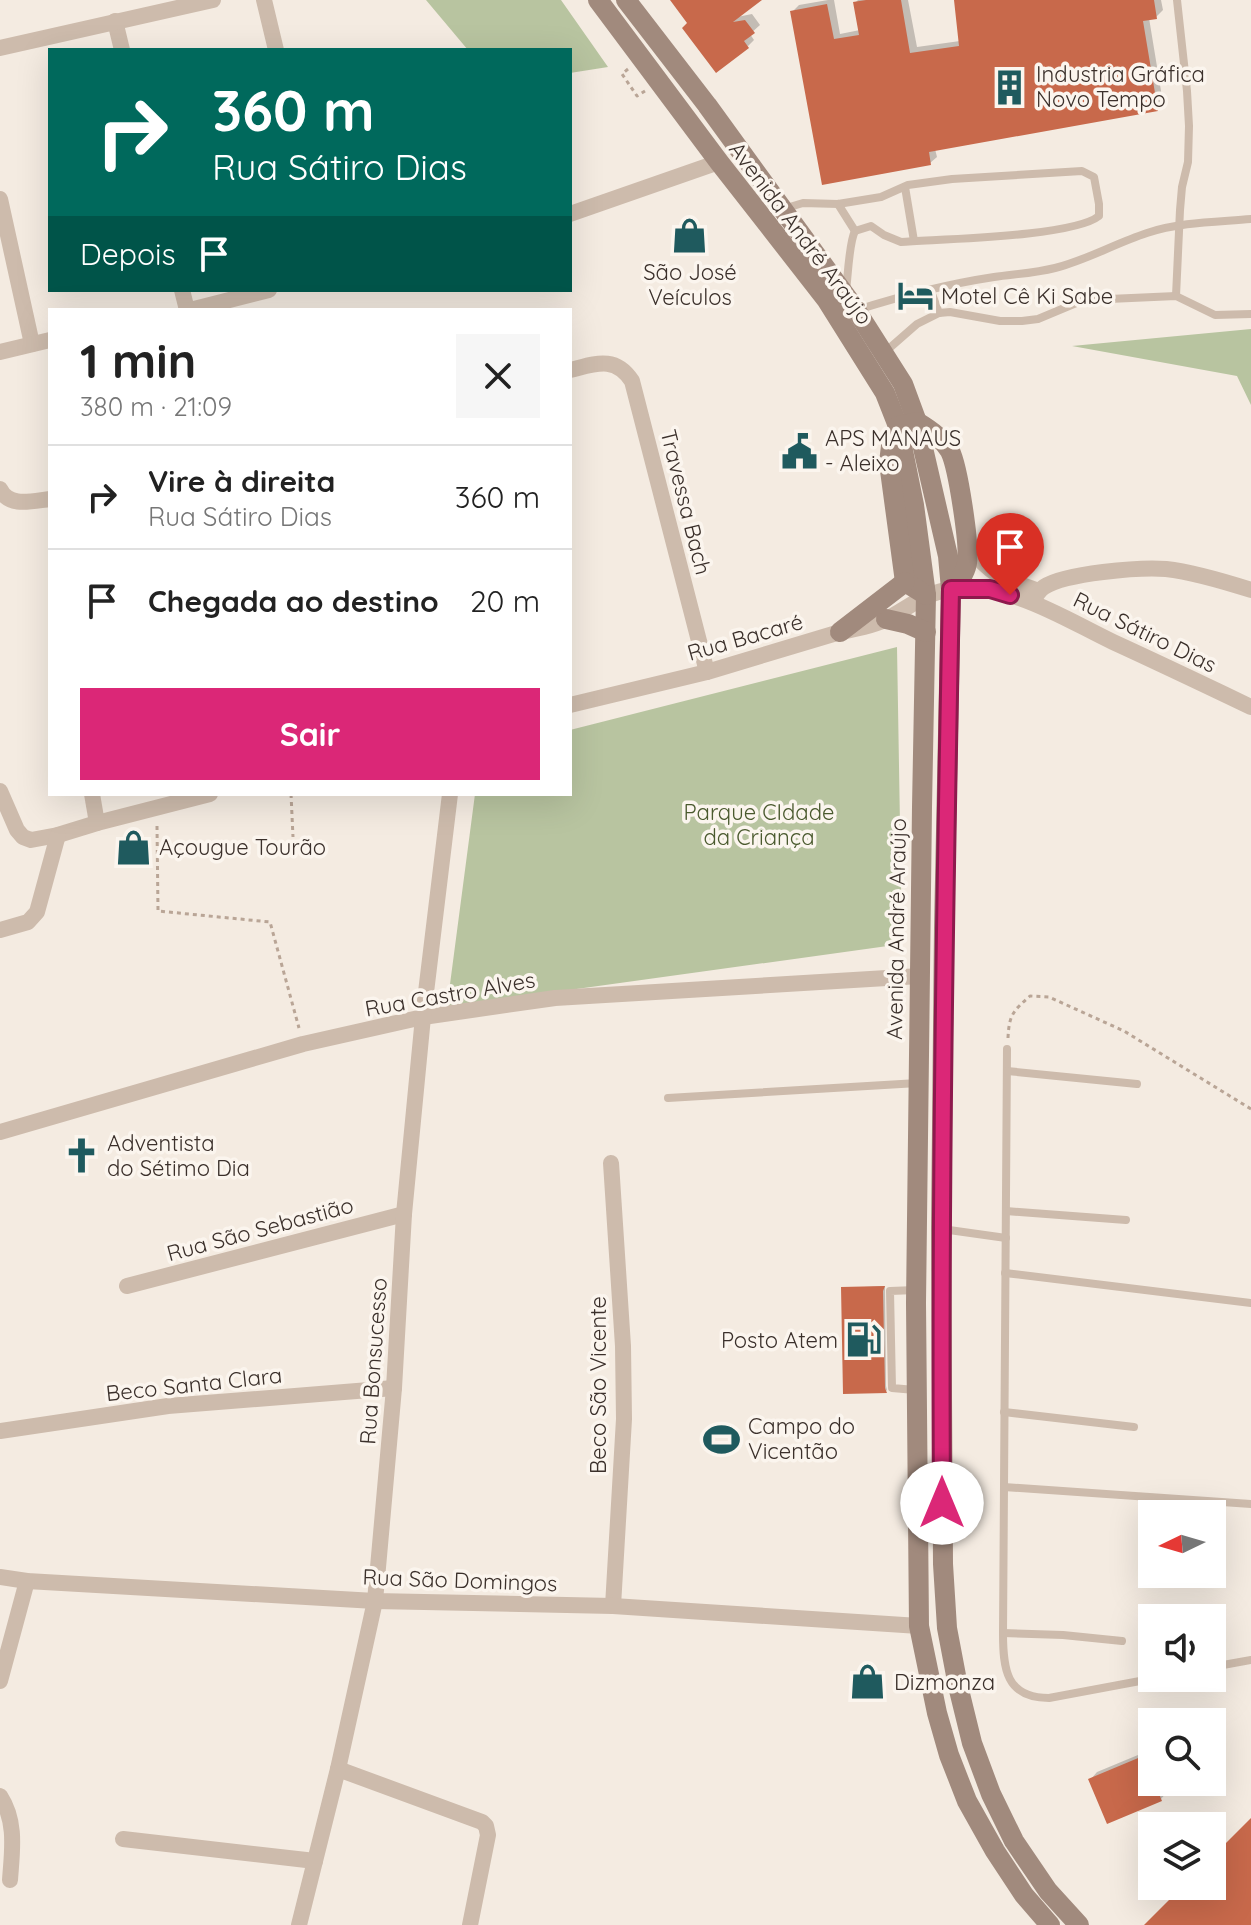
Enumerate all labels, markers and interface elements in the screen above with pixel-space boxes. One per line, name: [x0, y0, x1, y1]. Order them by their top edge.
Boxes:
place label: Industria Gráfica Novo Tempo: [1036, 60, 1205, 113]
building icon: Industria Gráfica Novo Tempo: [991, 68, 1029, 106]
text: 360 m: [212, 75, 375, 145]
icon: right: [80, 80, 184, 184]
street label: Avenida André Araújo: [723, 136, 879, 330]
text: Rua Sátiro Dias: [212, 144, 467, 189]
shop icon: São José Veículos: [671, 217, 709, 255]
icon: arrive: [192, 232, 236, 276]
text: Depois: [80, 235, 176, 273]
place label: São José Veículos: [643, 258, 737, 311]
hotel icon: Motel Cê Ki Sabe: [896, 277, 934, 315]
place label: Motel Cê Ki Sabe: [941, 282, 1113, 310]
text: 1 min: [80, 330, 196, 390]
button: close: [456, 334, 540, 418]
text: 380 m · 21:09: [80, 390, 232, 423]
place label: APS MANAUS - Aleixo: [825, 424, 961, 477]
street label: Travessa Bach: [654, 426, 718, 578]
public building icon: APS MANAUS - Aleixo: [780, 432, 818, 470]
text: Vire à direita: [148, 462, 335, 500]
icon: right: [80, 475, 124, 519]
text: 360 m: [455, 478, 540, 516]
text: Rua Sátiro Dias: [148, 500, 332, 533]
pin: [976, 513, 1044, 595]
icon: arrive: [988, 525, 1032, 569]
icon: arrive: [80, 579, 124, 623]
text: Chegada ao destino: [148, 582, 439, 620]
text: 20 m: [470, 582, 540, 620]
street label: Rua Sátiro Dias: [1069, 585, 1221, 679]
street label: Rua Bacaré: [684, 607, 806, 667]
button: Sair: [80, 688, 540, 780]
park label: Parque CIdade da Criança: [684, 798, 834, 851]
street label: Avenida André Araújo: [880, 818, 912, 1040]
shop icon: Açougue Tourão: [114, 828, 152, 866]
place label: Açougue Tourão: [159, 833, 326, 861]
street label: Rua Castro Alves: [363, 965, 537, 1023]
place label: Adventista do Sétimo Dia: [107, 1129, 250, 1182]
church icon: Adventista do Sétimo Dia: [62, 1137, 100, 1175]
street label: Rua São Sebastião: [164, 1191, 356, 1267]
street label: Rua Bonsucesso: [353, 1277, 393, 1445]
street label: Beco São Vicente: [584, 1296, 612, 1474]
fuel station icon: Posto Atem: [845, 1321, 883, 1359]
place label: Posto Atem: [721, 1326, 838, 1354]
street label: Beco Santa Clara: [105, 1361, 283, 1407]
place label: Campo do Vicentão: [748, 1412, 855, 1465]
sports icon: Campo do Vicentão: [703, 1420, 741, 1458]
position arrow: [900, 1461, 984, 1545]
north arrow: [1138, 1500, 1226, 1588]
map controls: [1138, 1500, 1226, 1900]
street label: Rua São Domingos: [362, 1563, 558, 1597]
button: sound: [1138, 1604, 1226, 1692]
shop icon: Dizmonza: [849, 1663, 887, 1701]
place label: Dizmonza: [894, 1668, 995, 1696]
button: search: [1138, 1708, 1226, 1796]
button: layers: [1138, 1812, 1226, 1900]

